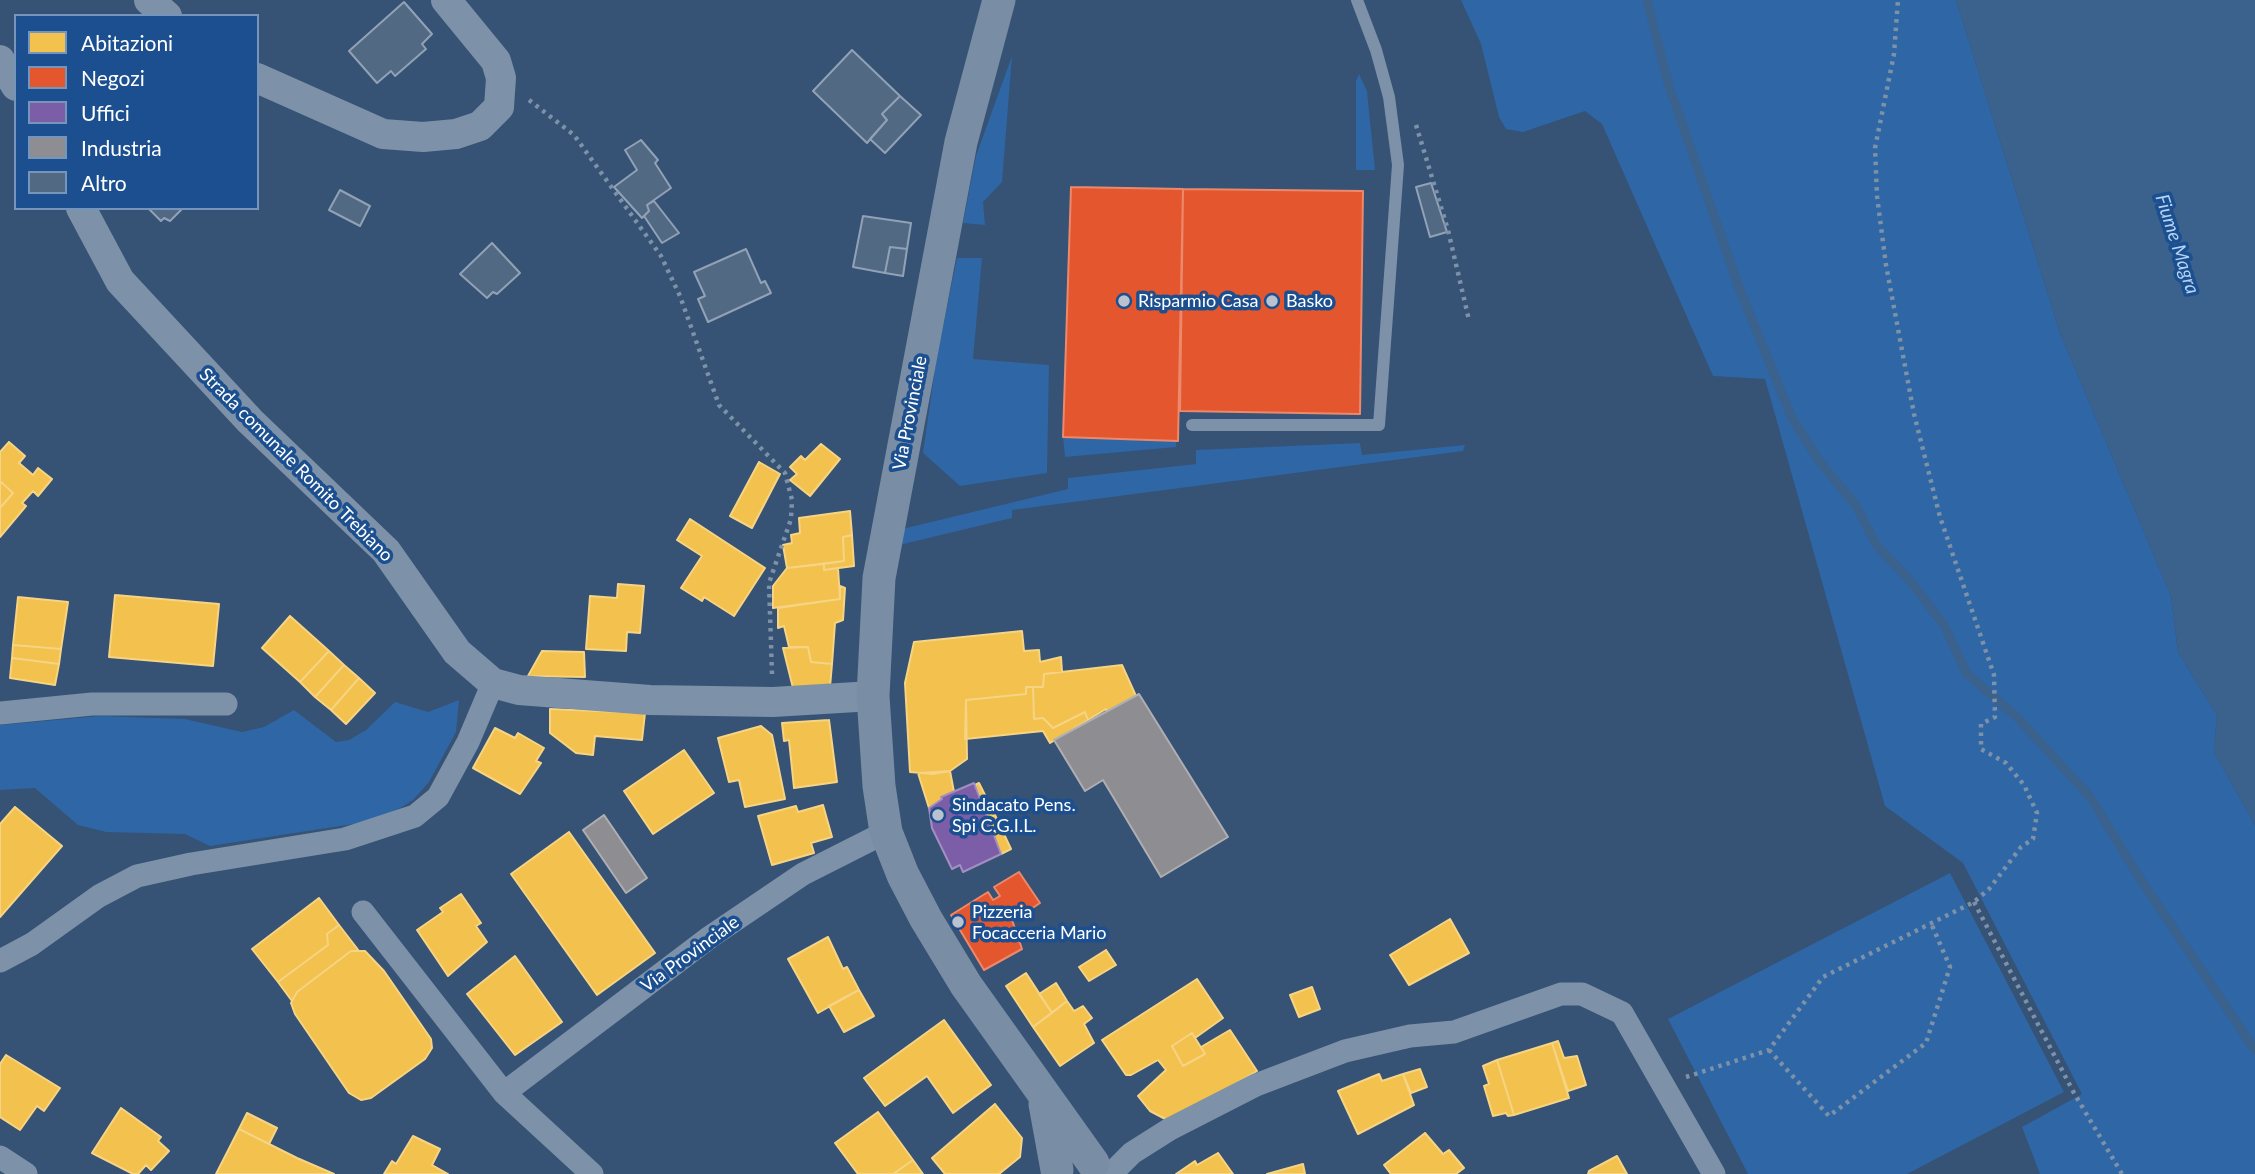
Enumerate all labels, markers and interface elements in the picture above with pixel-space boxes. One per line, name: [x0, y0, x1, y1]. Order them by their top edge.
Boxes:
legend: [14, 14, 259, 210]
text: Abitazioni: [81, 30, 173, 55]
text: Negozi: [81, 65, 145, 90]
text: Uffici: [81, 100, 130, 125]
text: Industria: [81, 135, 162, 160]
text: Altro: [81, 170, 127, 195]
water label: Fiume Magra: [2150, 191, 2204, 297]
place label: Risparmio Casa: [1138, 290, 1259, 312]
place label: Basko: [1286, 290, 1333, 312]
marker: Risparmio Casa: [1116, 293, 1132, 309]
marker: Basko: [1264, 293, 1280, 309]
street label: Via Provinciale: [888, 354, 932, 472]
street label: Strada comunale Romito Trebiano: [195, 364, 397, 566]
place label: Sindacato Pens. Spi C.G.I.L.: [952, 794, 1076, 836]
marker: Sindacato Pens. Spi C.G.I.L.: [930, 807, 946, 823]
place label: Pizzeria Focacceria Mario: [972, 901, 1106, 944]
street label: Via Provinciale: [637, 911, 743, 997]
marker: Pizzeria Focacceria Mario: [950, 914, 966, 930]

